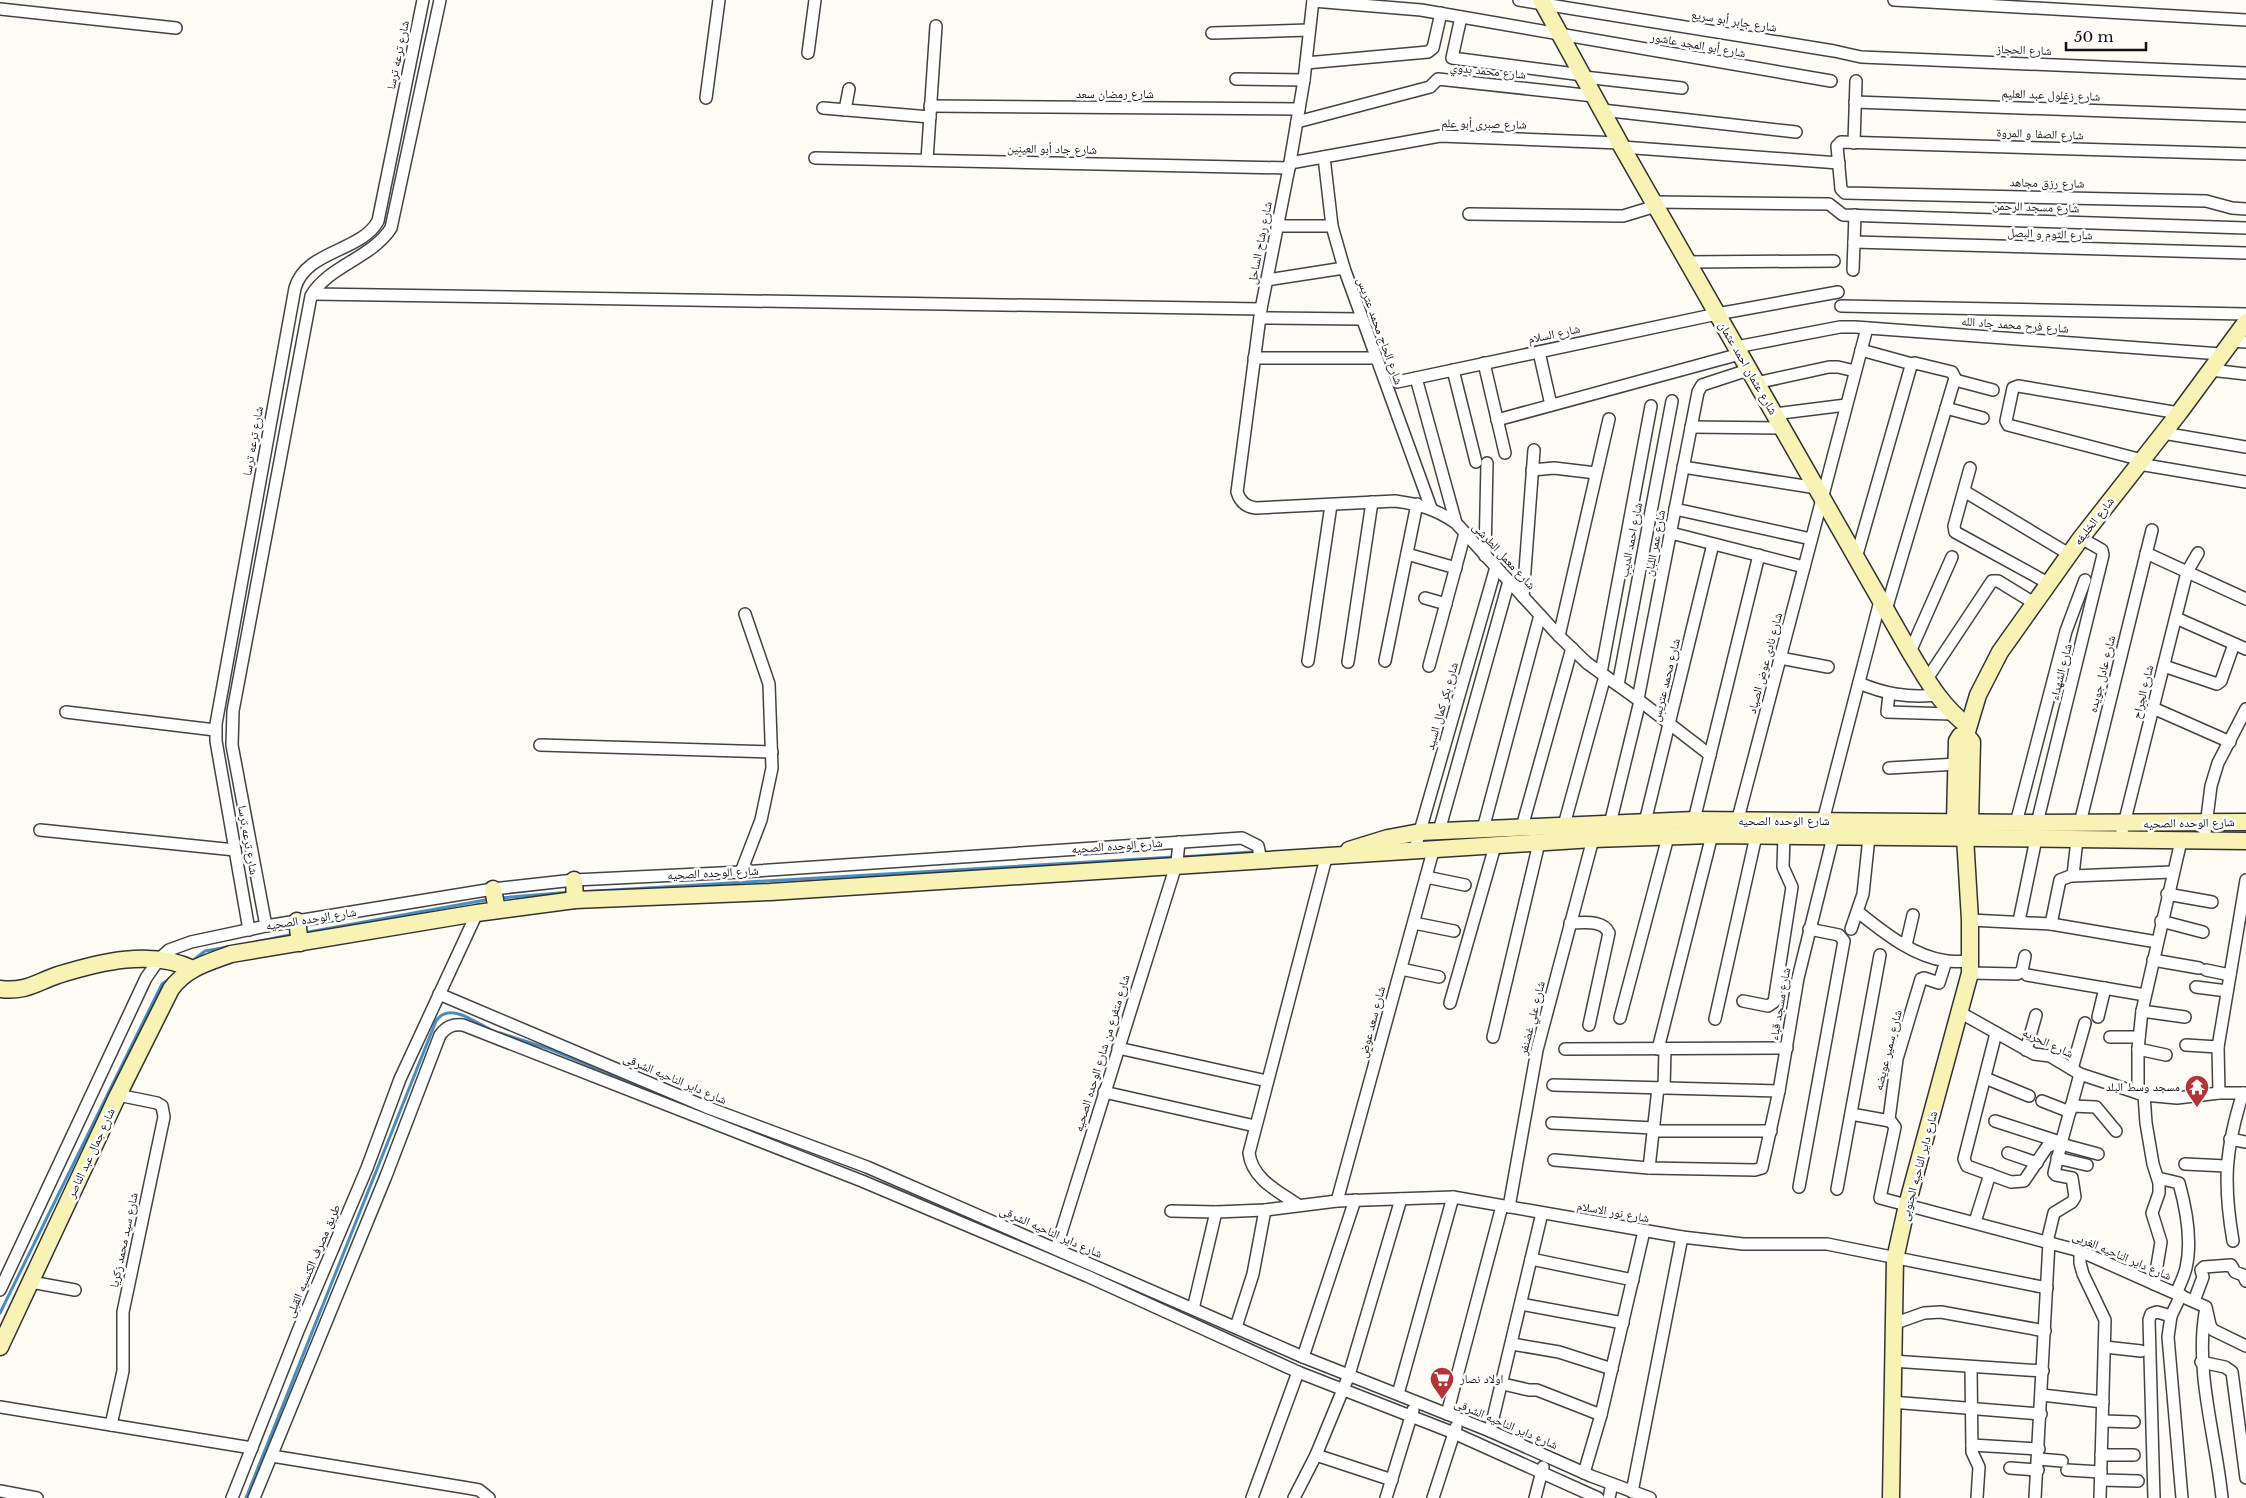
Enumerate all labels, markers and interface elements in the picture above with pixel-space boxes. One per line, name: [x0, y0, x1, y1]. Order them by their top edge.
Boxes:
street label: شارع جابر أبو سريع: [1690, 6, 1778, 36]
street label: شارع ترعه ترسا: [383, 19, 413, 91]
scale bar: [2066, 20, 2146, 52]
text: 50 m: [2074, 27, 2114, 46]
street label: شارع أبو المجد عاشور: [1648, 29, 1747, 61]
street label: شارع الحجاز: [1995, 41, 2052, 59]
street label: شارع محمد بدوي: [1449, 59, 1527, 85]
street label: شارع زغلول عبد العليم: [2001, 85, 2101, 105]
street label: شارع رمضان سعد: [1076, 86, 1154, 102]
street label: شارع صبرى أبو علم: [1441, 115, 1527, 133]
street label: شارع الصفا و المروة: [1996, 124, 2084, 144]
street label: شارع جاد أبو العينين: [1007, 140, 1097, 158]
street label: شارع رزق مجاهد: [2009, 174, 2085, 192]
street label: شارع مسجد الرحمن: [1992, 197, 2080, 217]
street label: شارع رشاح الساحل: [1244, 200, 1276, 286]
street label: شارع الثوم و البصل: [2007, 225, 2093, 243]
street label: شارع الحاج محمد عتريس: [1353, 275, 1407, 387]
street label: شارع فرح محمد جاد الله: [1961, 313, 2069, 337]
street label: شارع عثمان احمد عثمان: [1715, 318, 1781, 418]
street label: شارع السلام: [1527, 321, 1582, 347]
street label: شارع ترعه ترسا: [239, 405, 267, 477]
street label: شارع الخليفه: [2070, 494, 2118, 548]
street label: شارع احمد الديب: [1616, 501, 1646, 579]
street label: شارع عمر اللبان: [1641, 508, 1669, 578]
street label: شارع معمل الطرشى: [1469, 519, 1539, 593]
street label: شارع نادى عوض الصياد: [1744, 611, 1786, 715]
street label: شارع عادل جويده: [2085, 634, 2119, 714]
street label: شارع محمد عتريس: [1648, 637, 1684, 723]
street label: شارع الشهداء: [2046, 642, 2076, 702]
street label: شارع بكر كمال السيد: [1422, 660, 1462, 752]
street label: شارع الجراح: [2129, 663, 2157, 721]
street label: شارع ترعه ترسا: [234, 804, 262, 876]
street label: شارع الوحده الصحيه: [1738, 813, 1830, 829]
street label: شارع الوحده الصحيه: [2143, 814, 2235, 832]
street label: شارع الوحده الصحيه: [1071, 835, 1163, 857]
street label: شارع الوحده الصحيه: [667, 863, 759, 883]
street label: شارع الوحده الصحيه: [265, 904, 357, 934]
street label: شارع مسجد قباء: [1766, 966, 1794, 1042]
street label: شارع متفرع من شارع الوحده الصحيه: [1070, 972, 1134, 1134]
street label: شارع علي غضنفر: [1515, 979, 1551, 1058]
street label: شارع سعد عوض: [1355, 985, 1389, 1059]
street label: شارع سمير عويضه: [1870, 1008, 1906, 1092]
street label: شارع الحريه: [2020, 1024, 2076, 1062]
street label: شارع داير الناحيه الشرقى: [621, 1050, 729, 1108]
temple icon: مسجد وسط البلد: [2184, 1074, 2210, 1108]
place label: مسجد وسط البلد: [2106, 1079, 2180, 1094]
street label: شارع جمال عبد الناصر: [63, 1105, 119, 1201]
street label: شارع داير الناحيه الجنوبى: [1897, 1109, 1941, 1223]
street label: شارع سيد محمد زكريا: [106, 1191, 142, 1289]
street label: شارع نور الاسلام: [1575, 1198, 1651, 1226]
street label: طريق مصرف الكنسيه القبلى: [282, 1202, 344, 1320]
street label: شارع داير الناحيه الشرقى: [997, 1202, 1105, 1262]
street label: شارع داير الناحيه الغربى: [2070, 1228, 2174, 1284]
supermarket icon: اولاد نصار: [1429, 1366, 1455, 1400]
place label: اولاد نصار: [1459, 1371, 1504, 1386]
street label: شارع داير الناحيه الشرقى: [1452, 1395, 1560, 1453]

